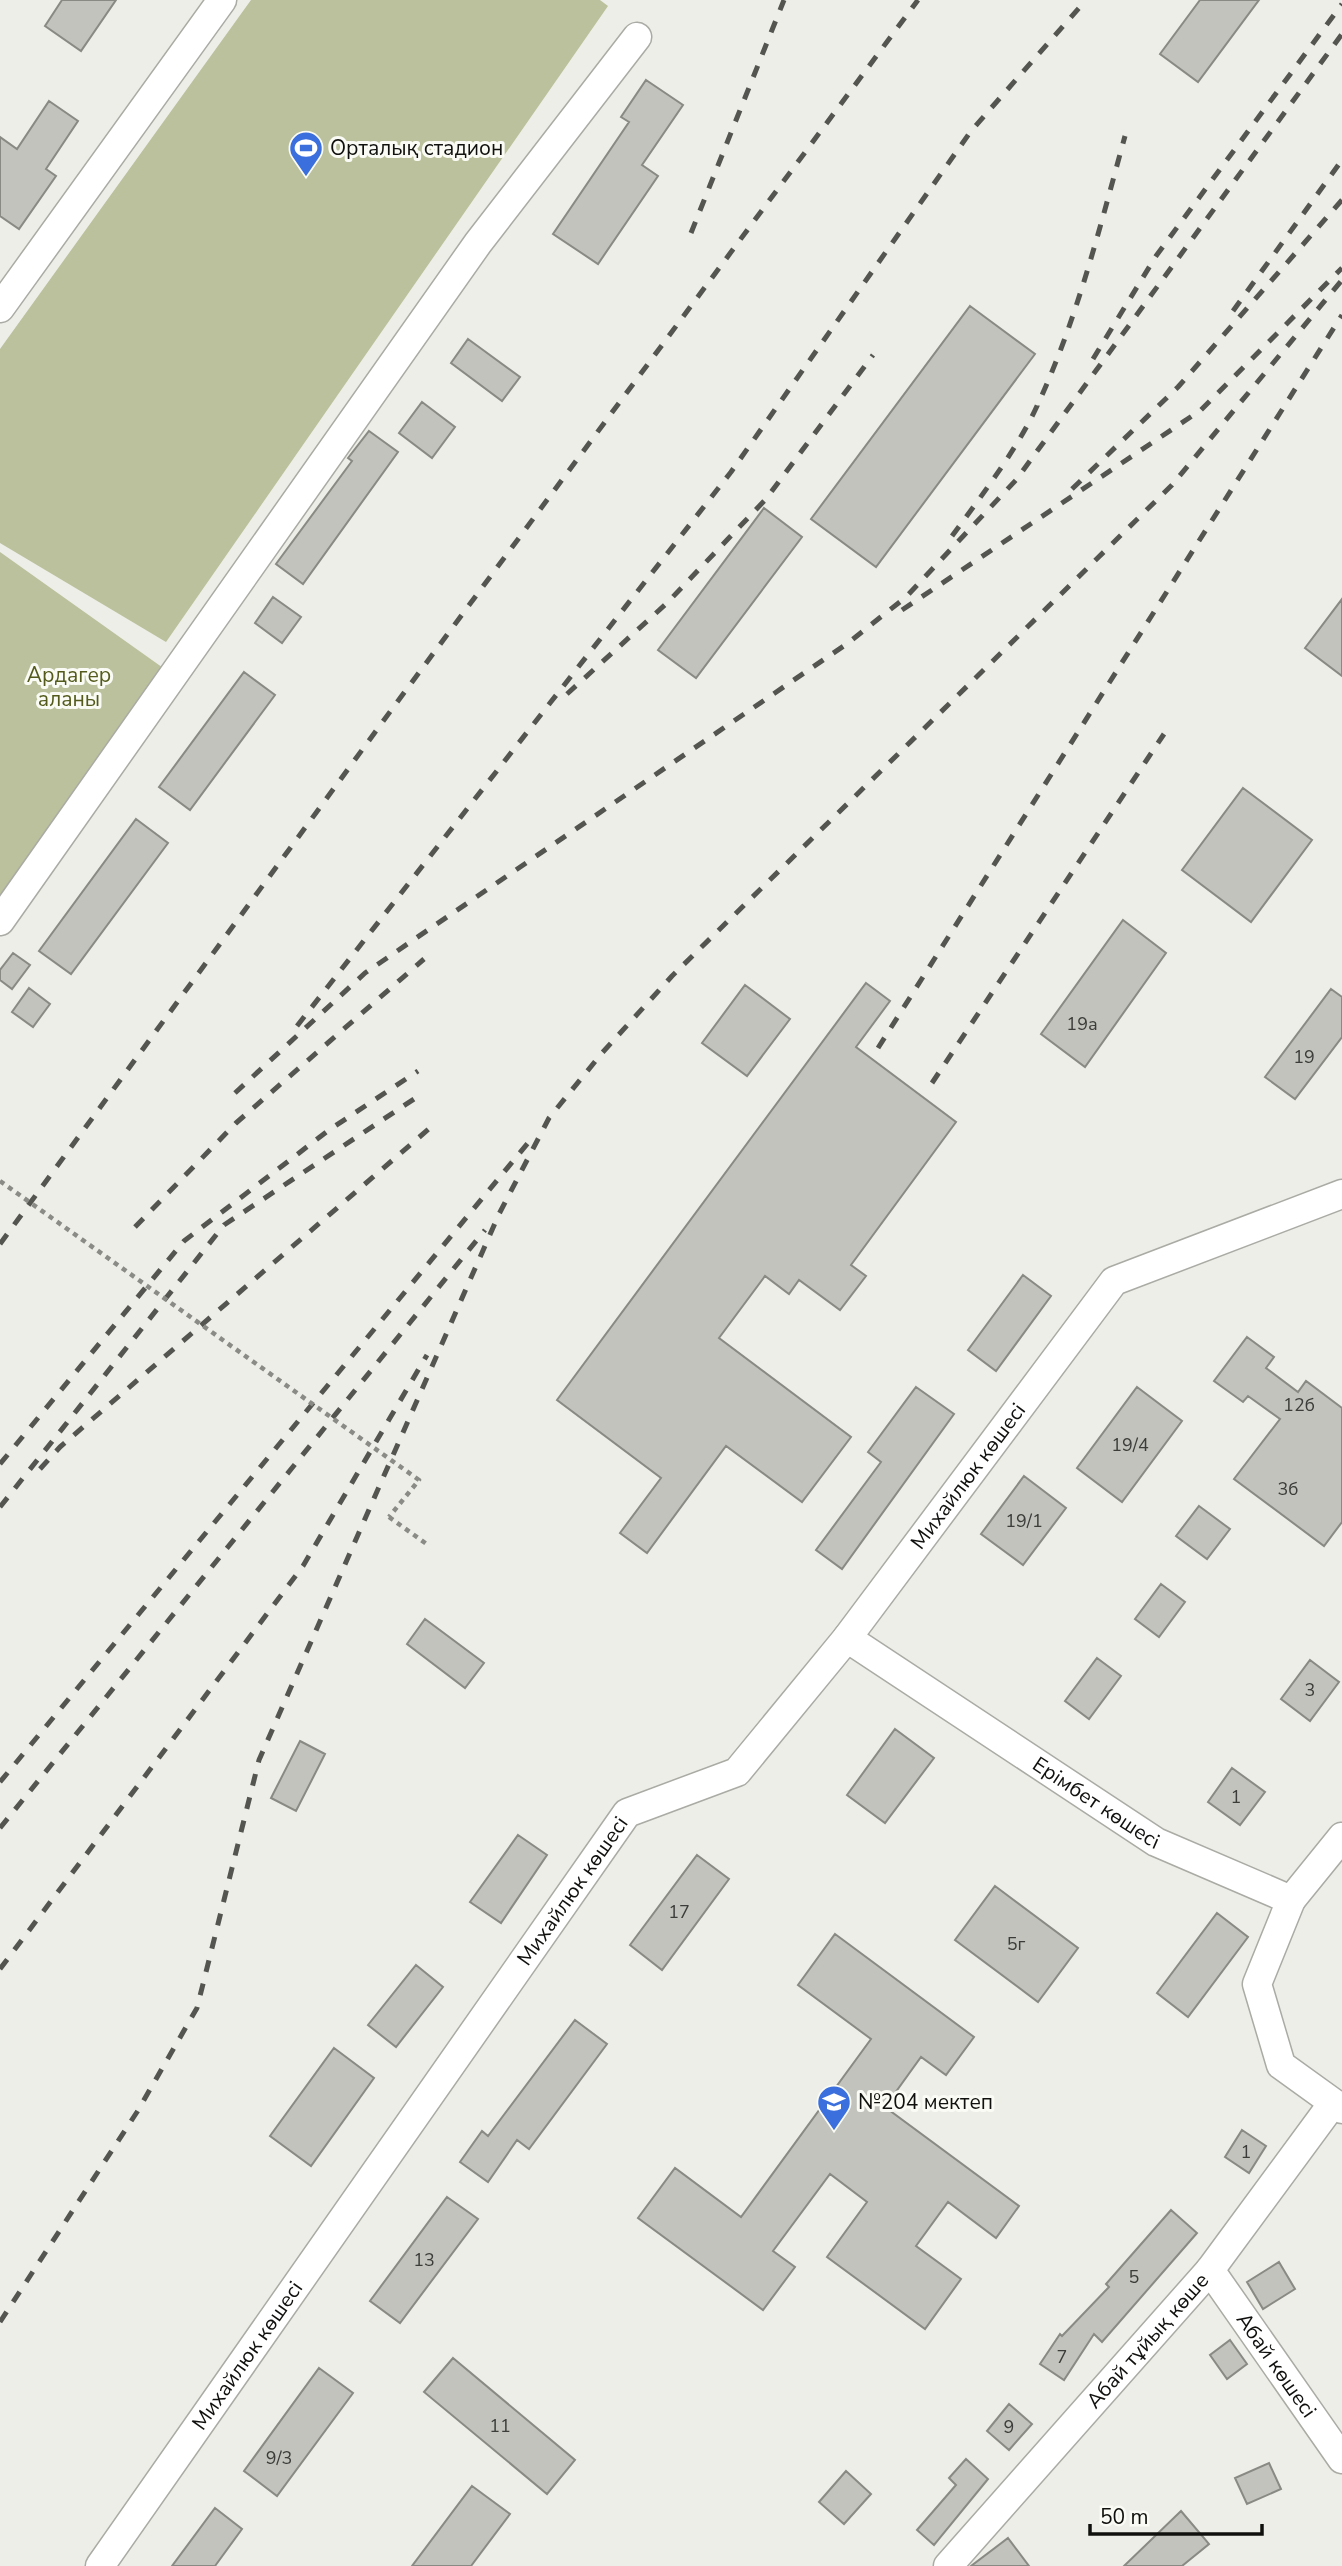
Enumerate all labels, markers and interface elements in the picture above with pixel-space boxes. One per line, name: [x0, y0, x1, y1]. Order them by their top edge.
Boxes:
sports icon: Орталық стадион: [287, 129, 325, 178]
place label: Орталық стадион: [330, 134, 503, 162]
park label: Ардагер аланы: [27, 661, 111, 713]
house number: 19а: [1066, 1012, 1098, 1036]
house number: 19: [1293, 1045, 1315, 1069]
house number: 12б: [1283, 1393, 1315, 1417]
street label: Михайлюк көшесі: [904, 1397, 1032, 1555]
house number: 19/4: [1111, 1433, 1149, 1457]
house number: 3б: [1278, 1477, 1299, 1501]
house number: 19/1: [1005, 1509, 1043, 1533]
house number: 3: [1305, 1678, 1315, 1702]
street label: Ерімбет көшесі: [1027, 1750, 1164, 1856]
house number: 1: [1231, 1785, 1241, 1809]
street label: Михайлюк көшесі: [511, 1811, 634, 1971]
house number: 17: [668, 1900, 690, 1924]
house number: 5г: [1007, 1932, 1025, 1956]
school or university icon: №204 мектеп: [815, 2083, 853, 2132]
place label: №204 мектеп: [858, 2088, 993, 2116]
house number: 1: [1241, 2140, 1251, 2164]
house number: 13: [413, 2248, 435, 2272]
house number: 5: [1129, 2265, 1139, 2289]
street label: Абай тұйық көше: [1080, 2267, 1215, 2414]
street label: Михайлюк көшесі: [185, 2275, 309, 2435]
street label: Абай көшесі: [1230, 2307, 1323, 2423]
house number: 7: [1057, 2345, 1067, 2369]
house number: 11: [489, 2414, 511, 2438]
house number: 9: [1004, 2415, 1014, 2439]
house number: 9/3: [266, 2446, 292, 2470]
scale bar: [1090, 2492, 1262, 2536]
text: 50 m: [1100, 2503, 1149, 2531]

